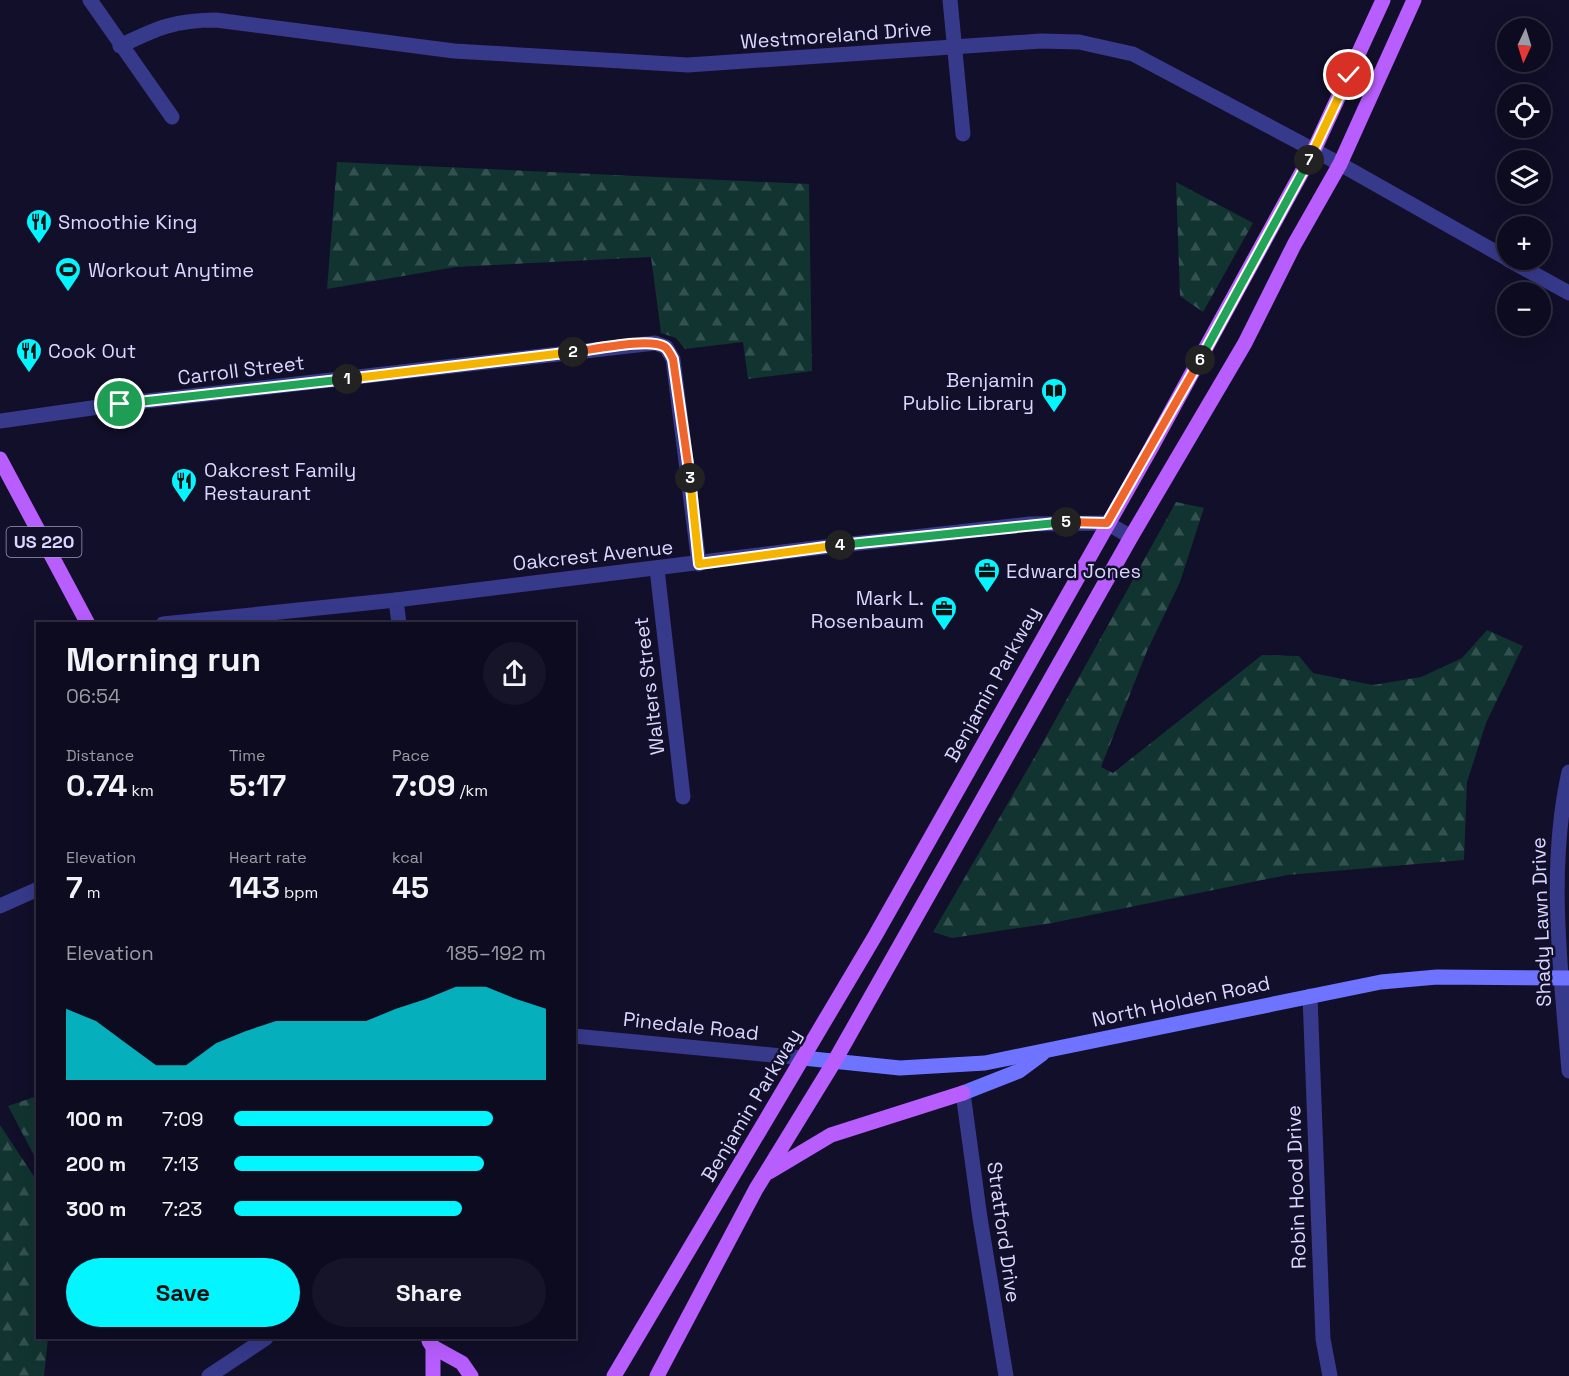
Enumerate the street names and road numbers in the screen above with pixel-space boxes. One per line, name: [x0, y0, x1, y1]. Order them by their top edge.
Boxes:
street label: Westmoreland Drive: [739, 15, 933, 55]
street label: Carroll Street: [176, 349, 306, 391]
road number: US 220: [6, 527, 82, 557]
street label: Oakcrest Avenue: [512, 534, 674, 576]
street label: Benjamin Parkway: [938, 602, 1046, 766]
street label: Walters Street: [628, 616, 670, 756]
street label: Shady Lawn Drive: [1525, 837, 1557, 1007]
street label: North Holden Road: [1090, 969, 1272, 1033]
street label: Pinedale Road: [622, 1006, 760, 1046]
street label: Benjamin Parkway: [695, 1024, 807, 1186]
street label: Robin Hood Drive: [1280, 1105, 1312, 1269]
street label: Stratford Drive: [981, 1160, 1027, 1304]

